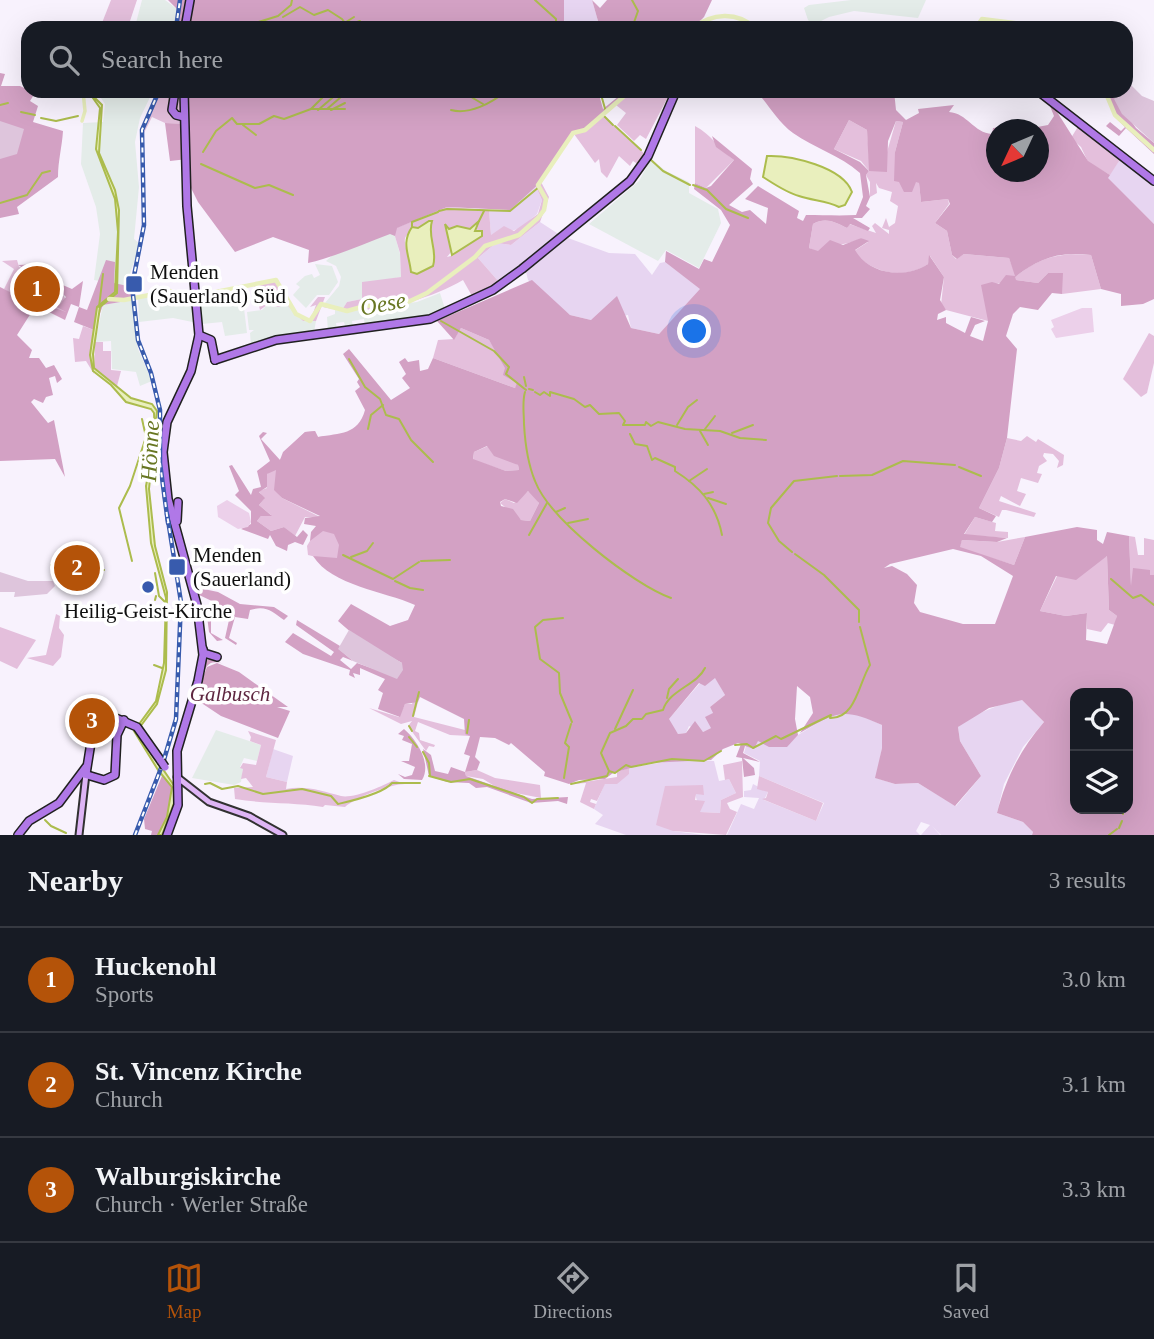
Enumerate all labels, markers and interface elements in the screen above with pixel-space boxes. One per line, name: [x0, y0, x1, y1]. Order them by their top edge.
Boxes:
search box: [21, 21, 1133, 98]
icon: search: [45, 41, 83, 79]
text: Search here: [101, 45, 223, 74]
north arrow: [986, 119, 1049, 182]
place label: Menden (Sauerland) Süd: [150, 260, 286, 308]
pin: 1: [14, 263, 60, 315]
marker: Menden (Sauerland) Süd: [124, 274, 144, 294]
water label: Oese: [358, 287, 408, 321]
your location: [677, 314, 711, 348]
water label: Hönne: [136, 420, 164, 483]
pin: 2: [54, 542, 100, 594]
place label: Menden (Sauerland): [193, 543, 291, 591]
marker: Menden (Sauerland): [167, 557, 187, 577]
marker: Heilig-Geist-Kirche: [140, 579, 156, 595]
place label: Heilig-Geist-Kirche: [64, 599, 232, 623]
park label: Galbusch: [190, 682, 270, 706]
map controls: [1070, 688, 1133, 814]
button: locate: [1070, 688, 1133, 751]
pin: 3: [69, 695, 115, 747]
button: layers: [1070, 751, 1133, 814]
text: Nearby: [28, 864, 123, 897]
text: 3 results: [1049, 868, 1126, 893]
text: Huckenohl: [95, 952, 216, 981]
text: 1: [45, 967, 57, 992]
text: 3.0 km: [1062, 967, 1126, 992]
text: Sports: [95, 982, 154, 1007]
text: St. Vincenz Kirche: [95, 1057, 302, 1086]
text: 2: [45, 1072, 57, 1097]
text: 3.1 km: [1062, 1072, 1126, 1097]
text: Church: [95, 1087, 163, 1112]
text: Walburgiskirche: [95, 1162, 281, 1191]
text: 3: [45, 1177, 57, 1202]
text: 3.3 km: [1062, 1177, 1126, 1202]
text: Church · Werler Straße: [95, 1192, 308, 1217]
tab: Map: [165, 1259, 203, 1323]
tab: Directions: [533, 1259, 612, 1323]
tab: Saved: [942, 1259, 989, 1323]

